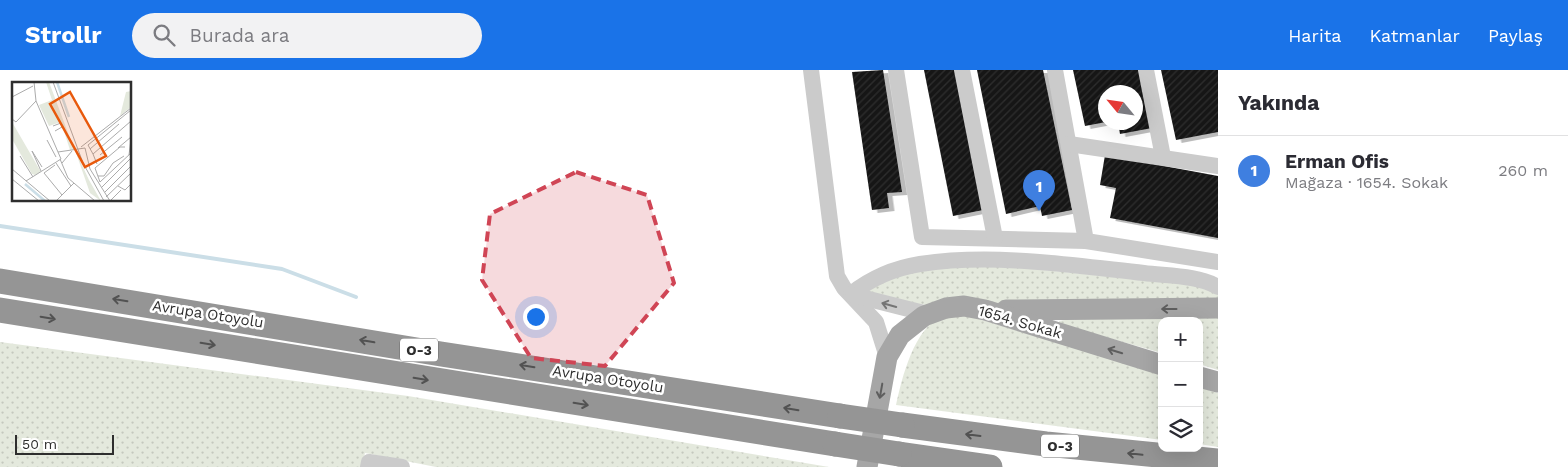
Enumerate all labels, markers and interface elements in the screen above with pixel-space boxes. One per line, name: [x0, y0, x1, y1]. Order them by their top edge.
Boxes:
search box: [132, 13, 482, 58]
text: Strollr: [25, 21, 102, 49]
icon: search: [150, 21, 178, 49]
text: Burada ara: [190, 24, 290, 47]
text: Harita: [1288, 25, 1341, 46]
text: Katmanlar: [1369, 25, 1460, 46]
text: Paylaş: [1488, 25, 1543, 46]
inset map: [12, 82, 131, 201]
north arrow: [1098, 85, 1143, 130]
text: Yakında: [1238, 90, 1319, 115]
text: Erman Ofis: [1285, 150, 1389, 173]
text: 1: [1251, 161, 1257, 180]
text: 260 m: [1498, 161, 1548, 180]
pin: 1: [1023, 170, 1055, 211]
text: Mağaza · 1654. Sokak: [1285, 173, 1448, 192]
one-way arrow: [113, 294, 129, 304]
street label: Avrupa Otoyolu: [151, 296, 265, 332]
one-way arrow: [881, 300, 897, 310]
street label: 1654. Sokak: [976, 302, 1064, 343]
your location: [523, 304, 549, 330]
one-way arrow: [1162, 304, 1178, 314]
one-way arrow: [40, 314, 56, 324]
map controls: [1158, 317, 1203, 452]
button: +: [1158, 317, 1203, 362]
one-way arrow: [359, 336, 375, 346]
road number: O-3: [400, 338, 438, 362]
one-way arrow: [200, 340, 216, 350]
one-way arrow: [1108, 345, 1124, 355]
one-way arrow: [520, 360, 536, 370]
street label: Avrupa Otoyolu: [551, 361, 665, 397]
button: −: [1158, 362, 1203, 407]
one-way arrow: [412, 374, 428, 384]
one-way arrow: [875, 382, 885, 398]
one-way arrow: [573, 400, 589, 410]
one-way arrow: [784, 403, 800, 413]
button: layers: [1158, 407, 1203, 452]
one-way arrow: [965, 430, 981, 440]
scale bar: [15, 432, 114, 455]
road number: O-3: [1041, 434, 1079, 458]
text: 50 m: [22, 436, 57, 452]
one-way arrow: [1127, 449, 1143, 459]

